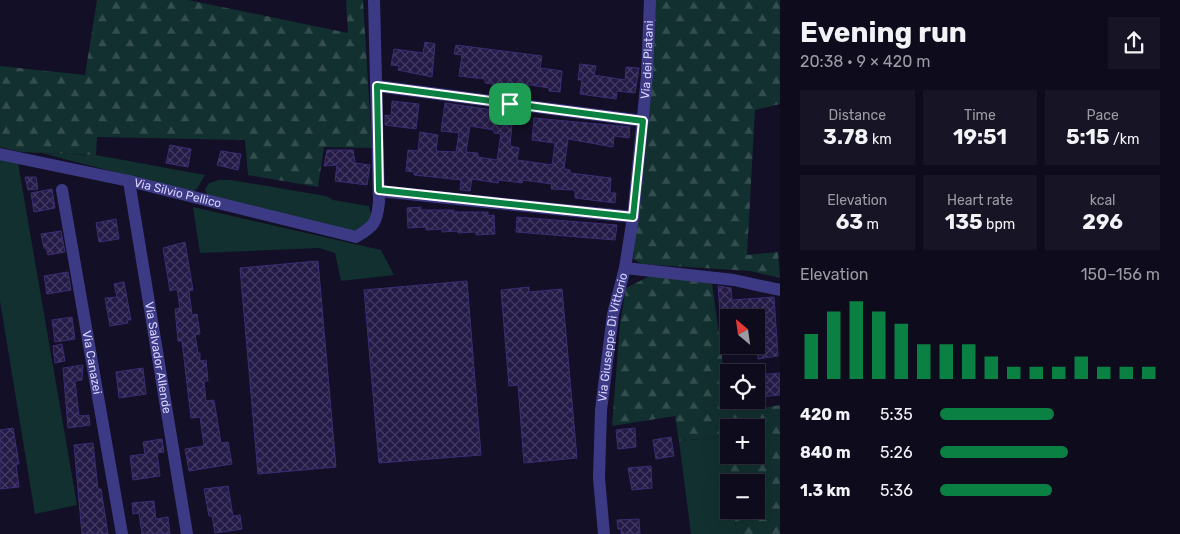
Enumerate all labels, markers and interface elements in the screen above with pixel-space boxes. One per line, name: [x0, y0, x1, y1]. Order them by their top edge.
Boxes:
text: Evening run: [800, 16, 967, 49]
button: share: [1108, 17, 1160, 69]
street label: Via dei Platani: [638, 20, 656, 100]
text: 20:38 · 9 × 420 m: [800, 52, 930, 71]
pin: [489, 83, 531, 125]
icon: arrive: [496, 90, 524, 118]
text: Distance: [829, 107, 886, 124]
text: Time: [964, 107, 996, 124]
text: Pace: [1087, 107, 1119, 124]
text: 3.78: [823, 124, 868, 149]
text: 19:51: [953, 124, 1007, 149]
text: 5:15: [1066, 124, 1110, 149]
text: km: [868, 131, 892, 148]
text: /km: [1110, 131, 1139, 148]
street label: Via Silvio Pellico: [133, 175, 223, 211]
text: Elevation: [827, 192, 887, 209]
text: Heart rate: [947, 192, 1013, 209]
text: kcal: [1090, 192, 1116, 209]
text: 63: [836, 209, 863, 234]
text: 135: [945, 209, 983, 234]
text: 296: [1082, 209, 1123, 234]
text: m: [863, 216, 879, 233]
text: bpm: [983, 216, 1015, 233]
text: Elevation: [800, 265, 869, 284]
text: 150–156 m: [1081, 265, 1160, 284]
street label: Via Giuseppe Di Vittorio: [595, 271, 630, 403]
street label: Via Salvador Allende: [142, 301, 174, 415]
north arrow: [720, 309, 765, 354]
map controls: [720, 309, 765, 519]
street label: Via Canazei: [80, 329, 105, 395]
button: locate: [720, 364, 765, 409]
text: 420 m: [800, 405, 850, 424]
text: 5:35: [880, 405, 913, 424]
button: +: [720, 419, 765, 464]
text: 840 m: [800, 443, 851, 462]
text: 5:26: [880, 443, 913, 462]
button: −: [720, 474, 765, 519]
text: 1.3 km: [800, 481, 850, 500]
text: 5:36: [880, 481, 913, 500]

